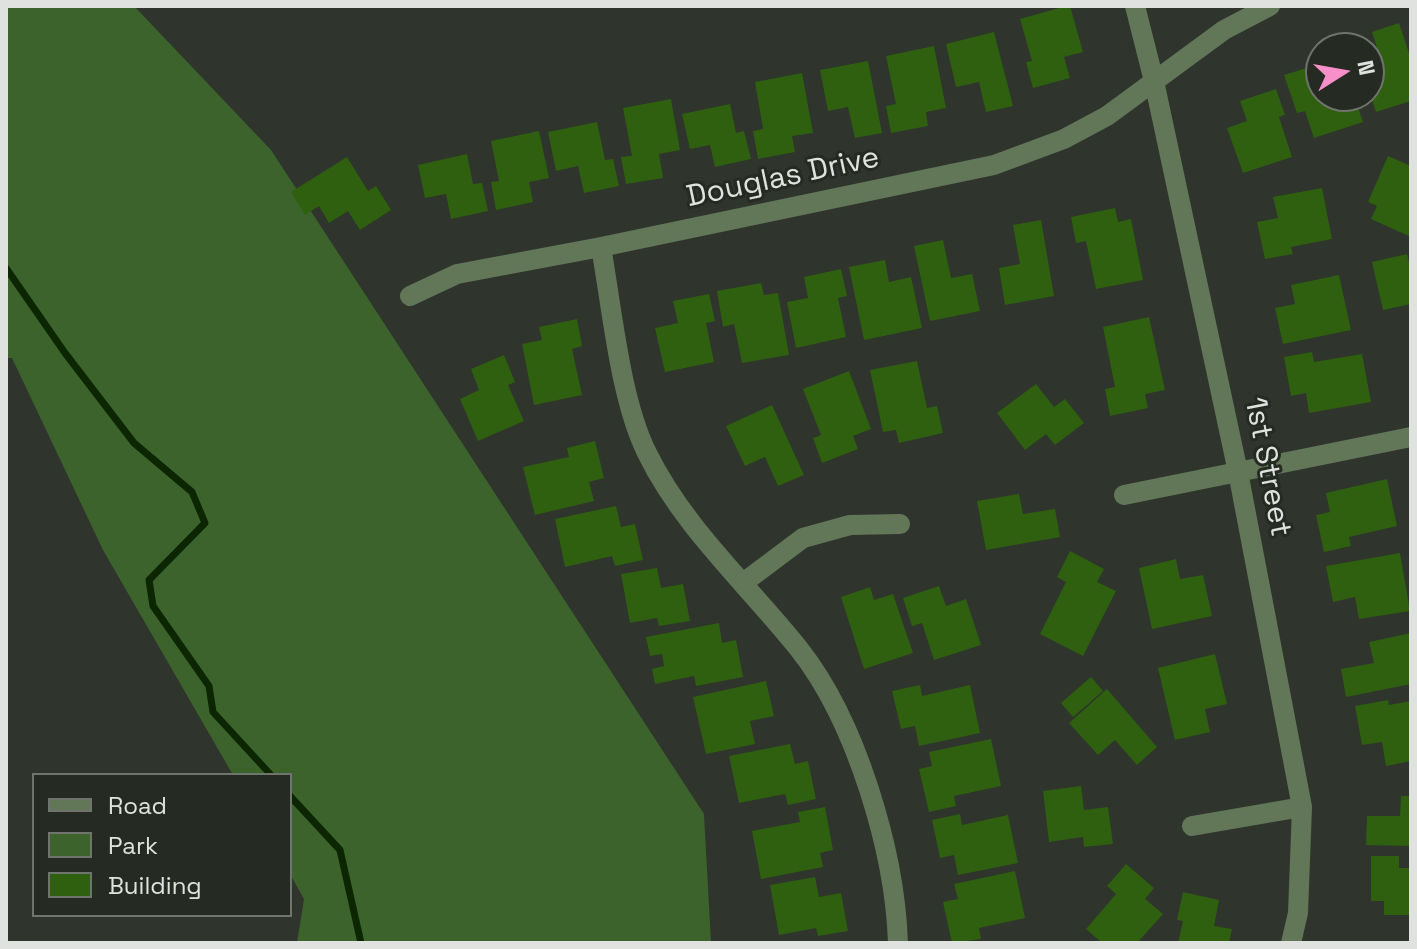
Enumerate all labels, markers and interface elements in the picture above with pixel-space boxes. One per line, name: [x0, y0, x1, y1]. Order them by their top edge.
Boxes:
north arrow: [1305, 32, 1385, 112]
text: N: [1351, 58, 1382, 78]
street label: Douglas Drive: [683, 140, 883, 216]
street label: 1st Street: [1236, 394, 1298, 540]
legend: [32, 773, 292, 917]
text: Road: [108, 790, 167, 821]
text: Park: [108, 830, 158, 861]
text: Building: [108, 870, 202, 901]

